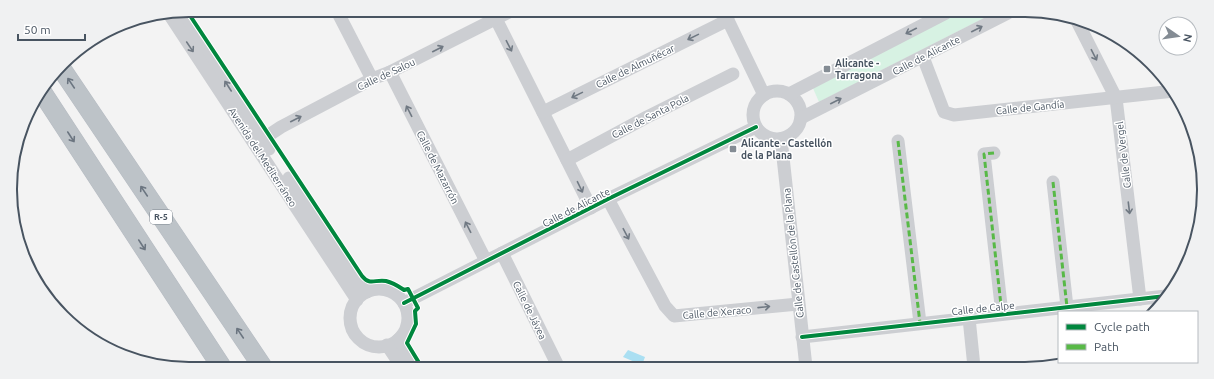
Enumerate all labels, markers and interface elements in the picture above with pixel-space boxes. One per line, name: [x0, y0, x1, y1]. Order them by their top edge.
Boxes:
scale bar: [18, 16, 85, 42]
north arrow: [1158, 16, 1198, 56]
text: 50 m: [24, 23, 51, 36]
one-way arrow: [971, 25, 983, 33]
one-way arrow: [905, 28, 917, 35]
text: N: [1181, 33, 1195, 44]
one-way arrow: [688, 34, 700, 41]
street label: Calle de Alicante: [891, 34, 962, 77]
one-way arrow: [506, 40, 514, 52]
one-way arrow: [186, 41, 195, 52]
street label: Calle de Almuñécar: [594, 43, 677, 90]
one-way arrow: [431, 44, 443, 52]
one-way arrow: [1091, 49, 1099, 61]
street label: Calle de Salou: [356, 56, 417, 93]
place label: Alicante - Tarragona: [835, 58, 883, 81]
marker: Alicante - Tarragona: [822, 64, 832, 74]
one-way arrow: [67, 78, 75, 89]
one-way arrow: [224, 80, 232, 91]
one-way arrow: [571, 92, 583, 99]
street label: Calle de Santa Pola: [610, 92, 691, 141]
one-way arrow: [830, 97, 842, 104]
street label: Calle de Gandía: [995, 98, 1065, 117]
one-way arrow: [405, 105, 413, 117]
street label: Avenida del Mediterráneo: [226, 106, 299, 209]
one-way arrow: [290, 115, 302, 122]
street label: Calle de Vergel: [1114, 121, 1133, 189]
street label: Calle de Mazarrón: [414, 129, 461, 206]
one-way arrow: [67, 131, 75, 142]
place label: Alicante - Castellón de la Plana: [741, 138, 832, 161]
marker: Alicante - Castellón de la Plana: [728, 144, 738, 154]
one-way arrow: [577, 181, 584, 193]
one-way arrow: [140, 186, 148, 197]
street label: Calle de Alicante: [541, 186, 612, 229]
street label: Calle de Castellón de la Plana: [781, 187, 806, 318]
one-way arrow: [1125, 201, 1133, 214]
road number: R-5: [150, 210, 172, 224]
one-way arrow: [464, 221, 471, 233]
one-way arrow: [623, 227, 630, 239]
one-way arrow: [138, 240, 147, 251]
street label: Calle de Jávea: [511, 279, 548, 341]
street label: Calle de Calpe: [951, 300, 1015, 317]
one-way arrow: [757, 303, 770, 311]
street label: Calle de Xeraco: [682, 304, 752, 321]
legend: [1058, 311, 1198, 363]
text: Cycle path: [1094, 320, 1150, 333]
one-way arrow: [236, 328, 244, 339]
text: Path: [1094, 340, 1119, 353]

